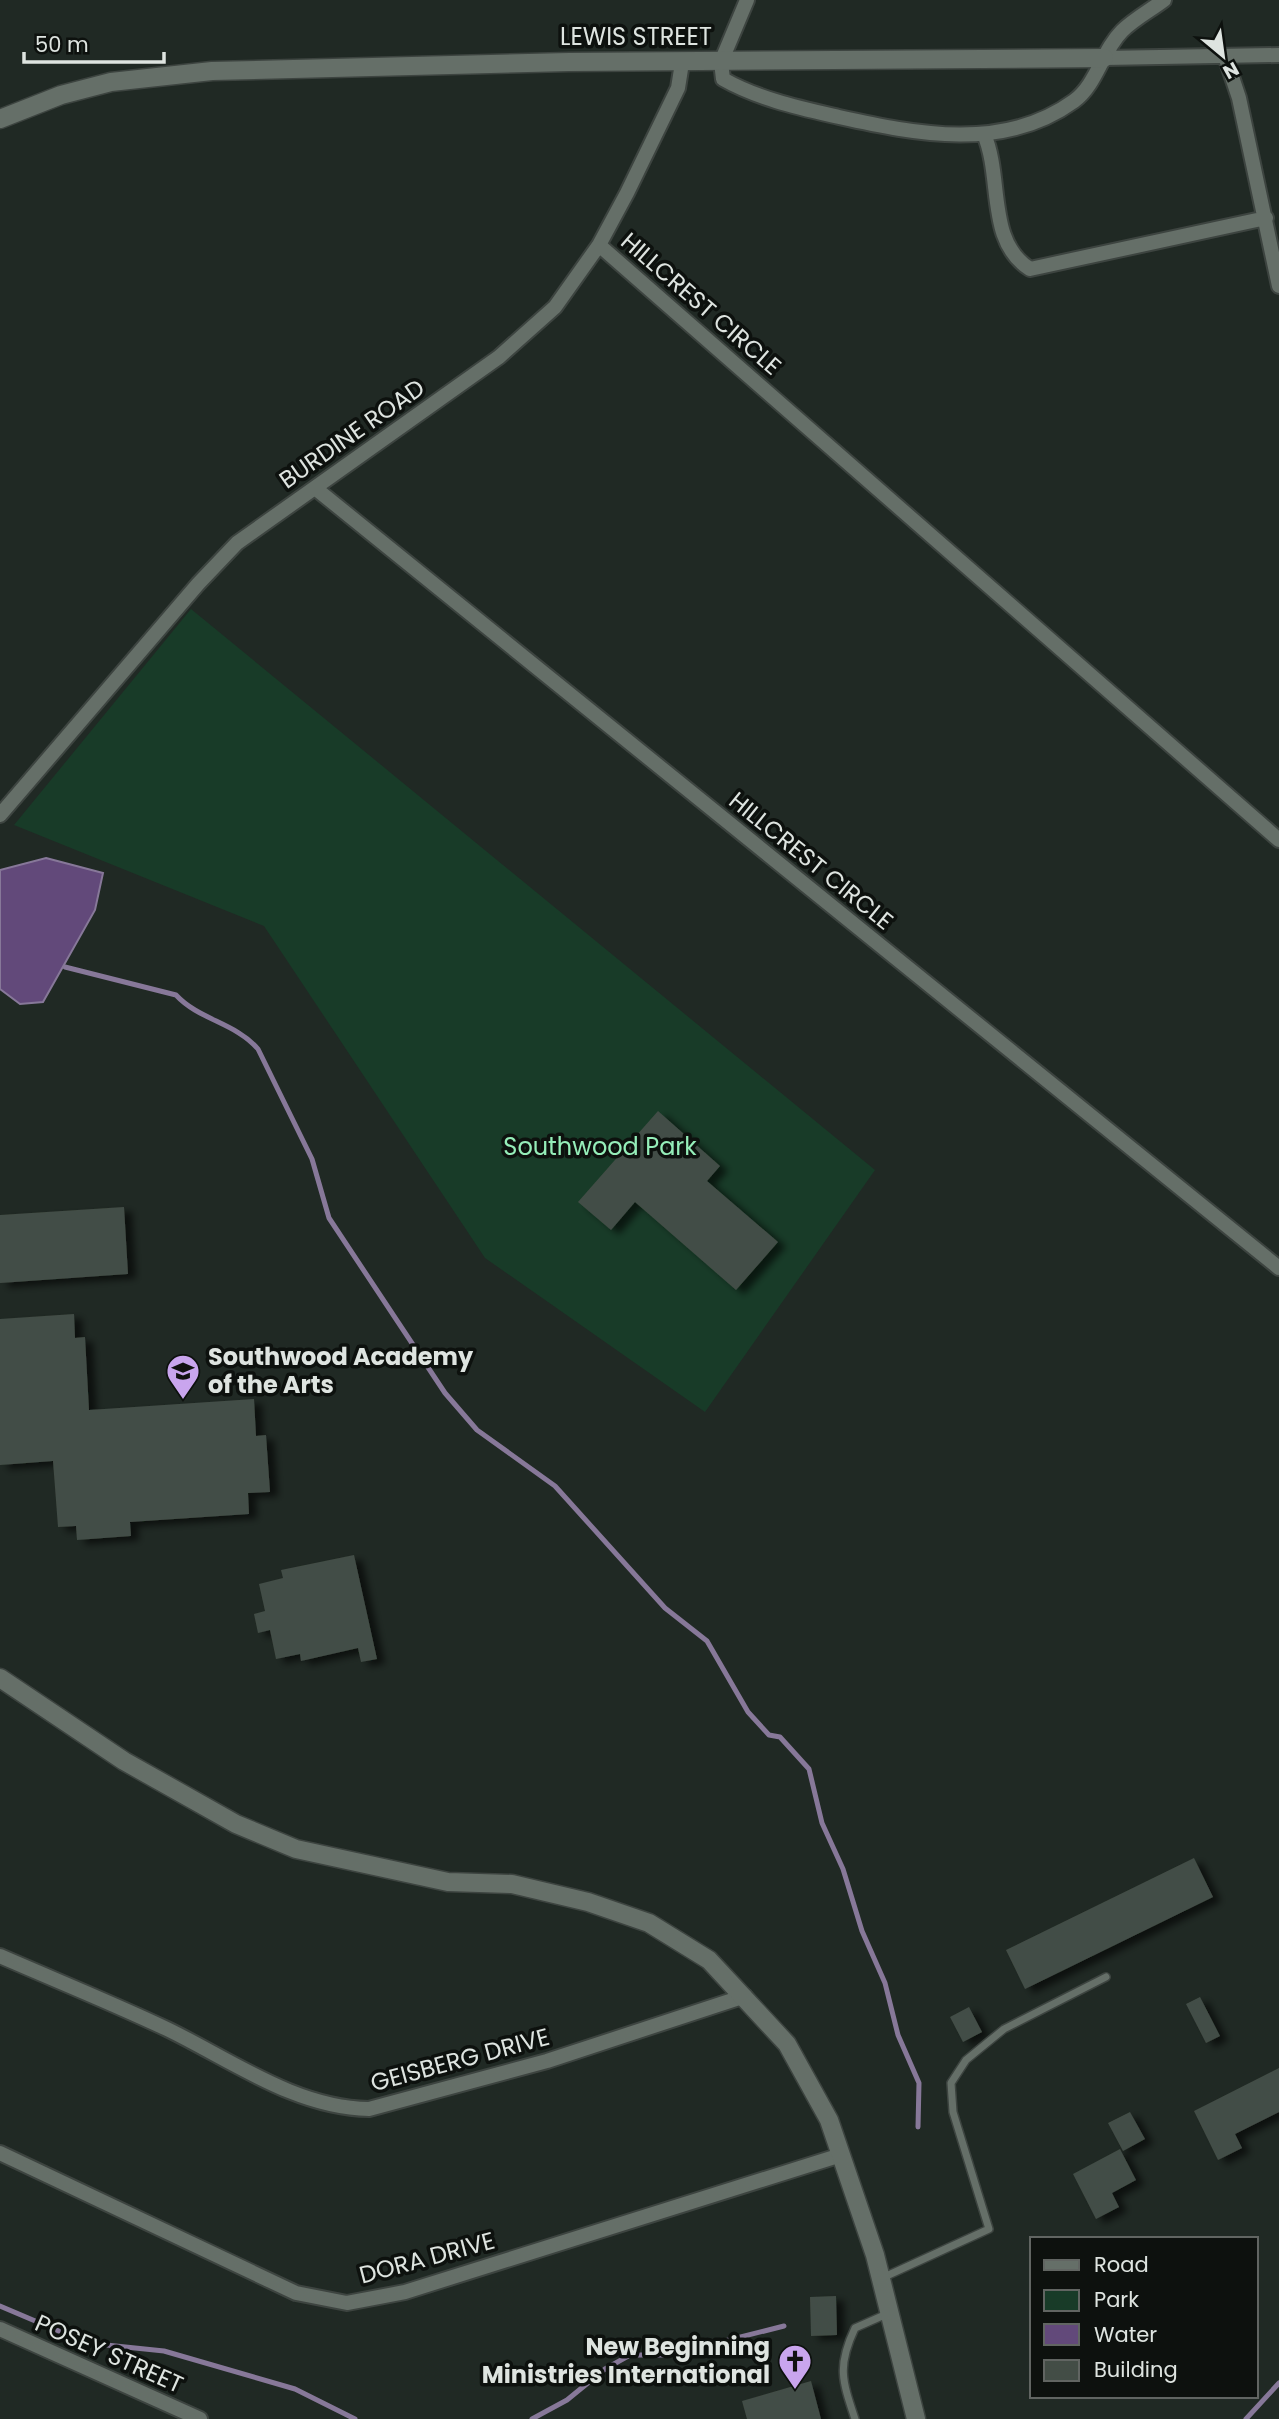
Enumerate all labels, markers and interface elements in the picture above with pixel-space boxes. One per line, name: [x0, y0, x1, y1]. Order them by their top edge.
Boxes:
street label: LEWIS STREET: [560, 20, 712, 53]
scale bar: [24, 21, 164, 65]
north arrow: [1188, 21, 1258, 91]
text: 50 m: [35, 30, 89, 59]
text: N: [1218, 55, 1244, 86]
street label: HILLCREST CIRCLE: [614, 225, 789, 382]
street label: BURDINE ROAD: [272, 371, 431, 496]
street label: HILLCREST CIRCLE: [722, 784, 900, 937]
park label: Southwood Park: [503, 1130, 697, 1163]
place label: Southwood Academy of the Arts: [208, 1340, 474, 1401]
school or university icon: Southwood Academy of the Arts: [164, 1352, 202, 1401]
street label: GEISBERG DRIVE: [367, 2020, 553, 2099]
street label: DORA DRIVE: [355, 2224, 498, 2291]
legend: [1030, 2237, 1258, 2398]
text: Road: [1094, 2250, 1149, 2279]
text: Park: [1094, 2285, 1139, 2314]
street label: POSEY STREET: [30, 2306, 188, 2401]
text: Water: [1094, 2320, 1157, 2349]
place label: New Beginning Ministries International: [482, 2330, 770, 2391]
church icon: New Beginning Ministries International: [776, 2342, 814, 2391]
text: Building: [1094, 2355, 1178, 2384]

